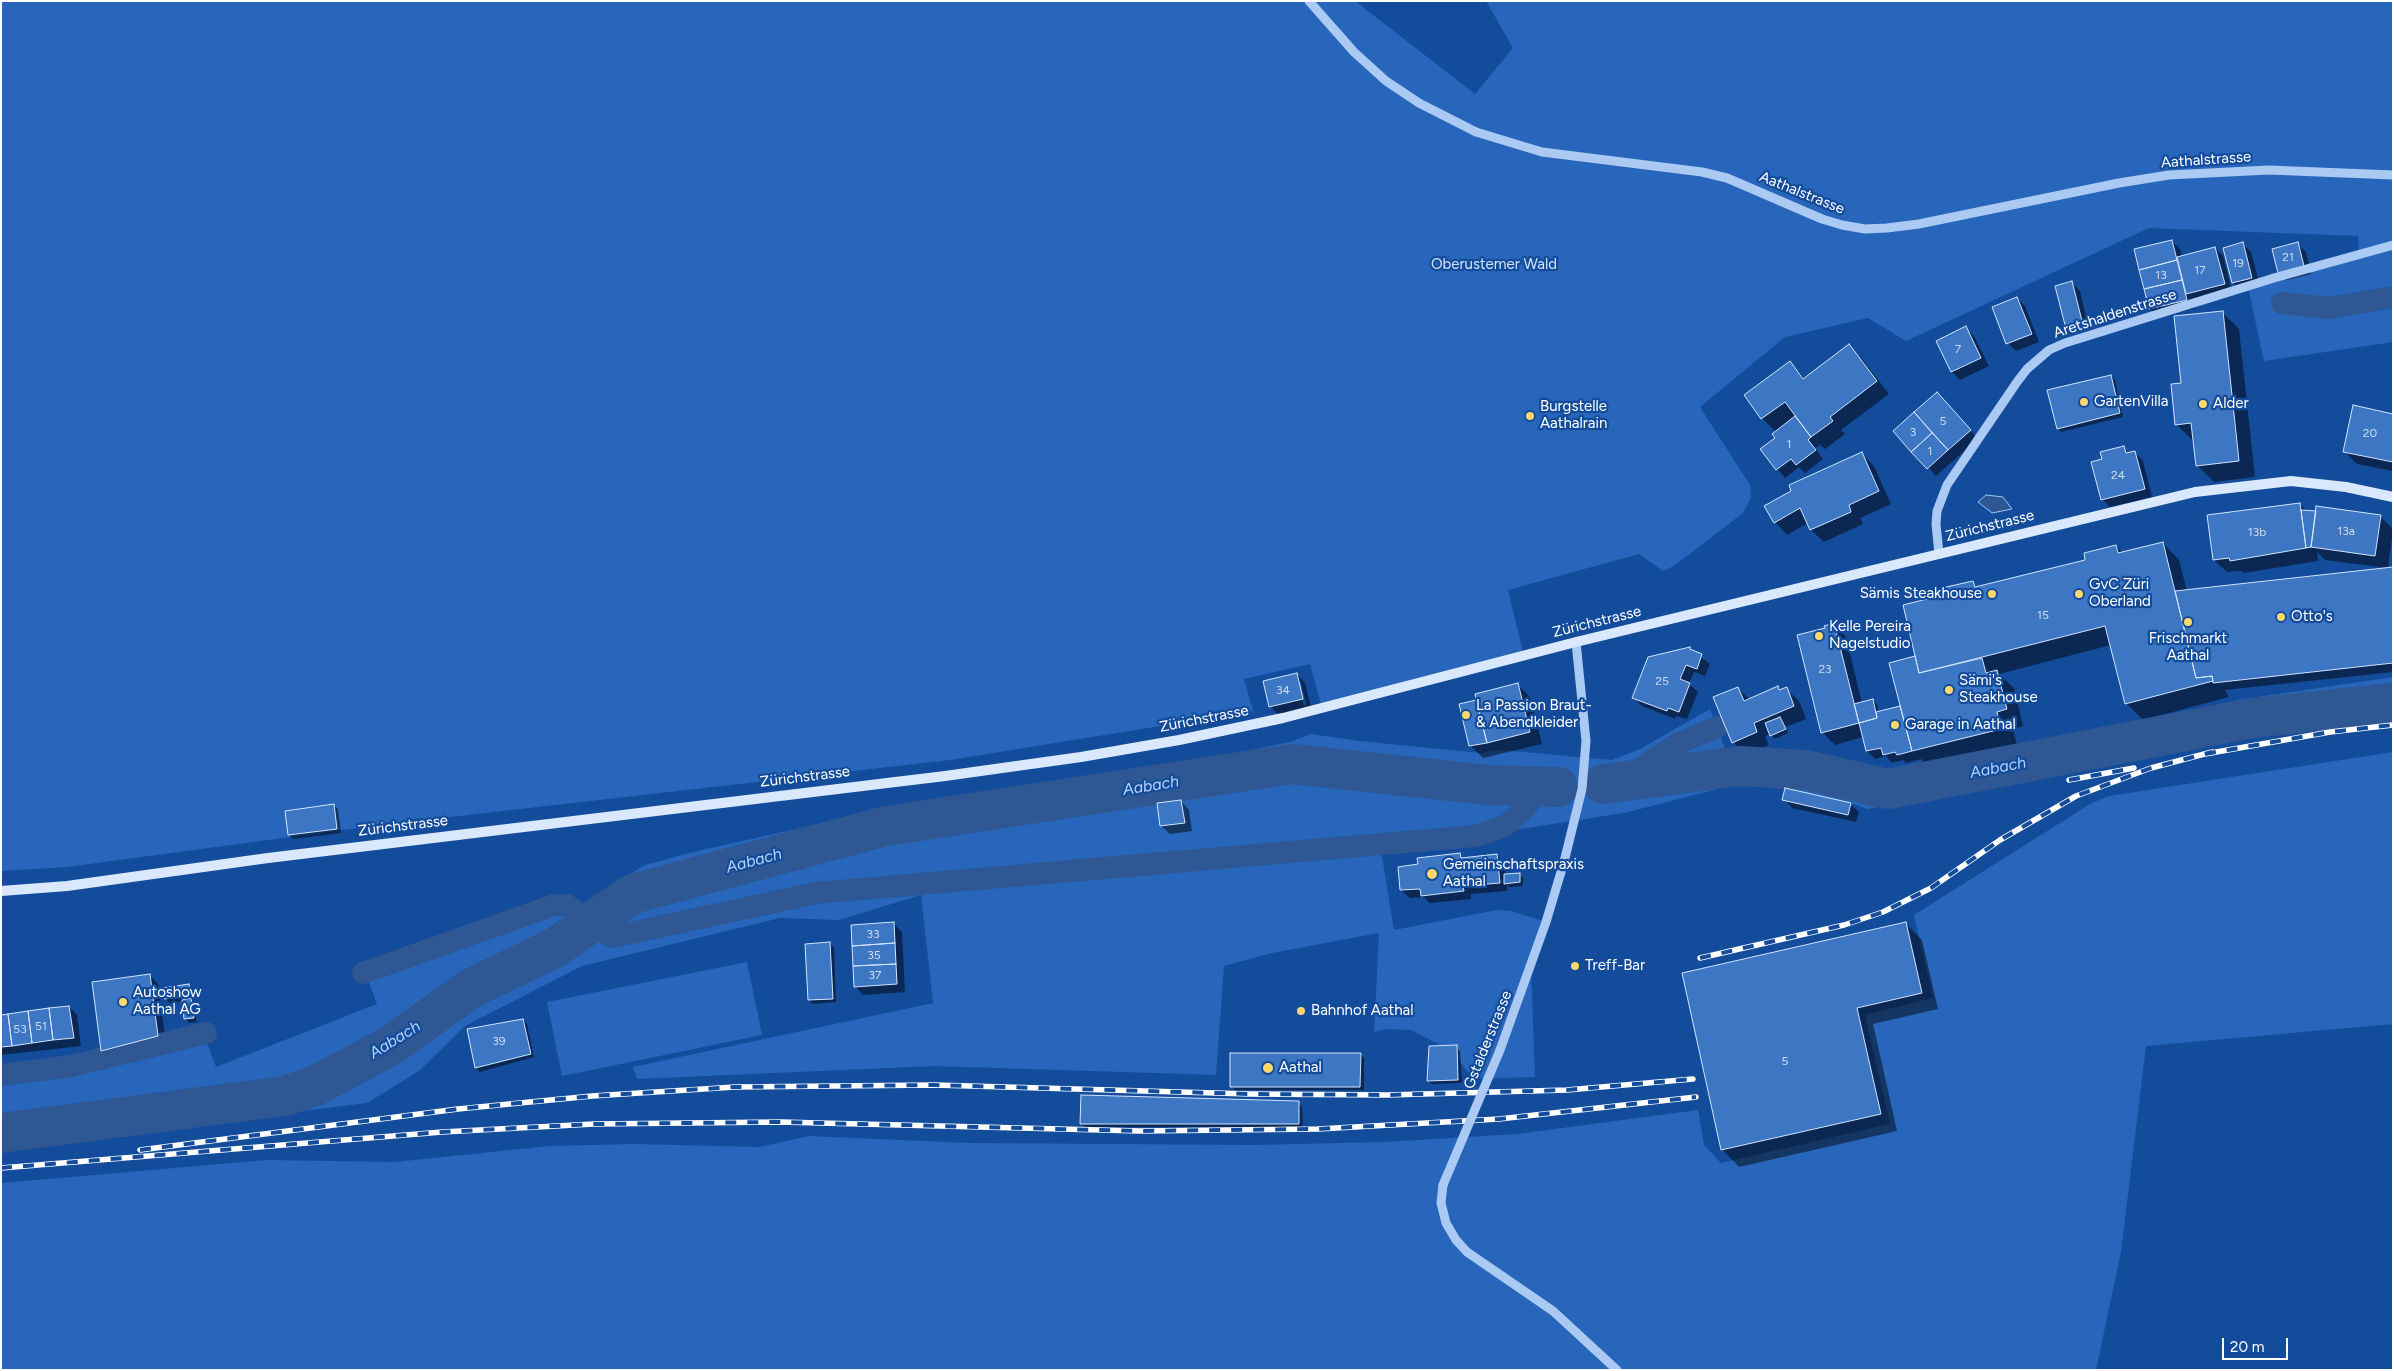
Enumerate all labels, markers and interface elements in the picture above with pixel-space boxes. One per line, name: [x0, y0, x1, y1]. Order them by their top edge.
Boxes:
street label: Aathalstrasse: [2160, 148, 2252, 172]
street label: Aathalstrasse: [1757, 168, 1847, 218]
house number: 21: [2282, 250, 2294, 264]
park label: Oberustemer Wald: [1431, 256, 1557, 274]
house number: 19: [2232, 256, 2244, 270]
house number: 17: [2194, 263, 2206, 277]
house number: 13: [2155, 268, 2167, 282]
street label: Aretshaldenstrasse: [2051, 286, 2179, 342]
house number: 7: [1955, 342, 1961, 356]
place label: GartenVilla: [2094, 393, 2168, 411]
place label: Alder: [2213, 395, 2249, 413]
marker: GartenVilla: [2078, 396, 2090, 408]
place label: Burgstelle Aathalrain: [1540, 398, 1607, 433]
marker: Alder: [2197, 398, 2209, 410]
marker: Burgstelle Aathalrain: [1524, 410, 1536, 422]
house number: 5: [1940, 414, 1946, 428]
house number: 3: [1910, 425, 1916, 439]
house number: 20: [2363, 426, 2377, 440]
house number: 1: [1787, 437, 1791, 451]
house number: 1: [1928, 444, 1932, 458]
house number: 24: [2111, 468, 2125, 482]
street label: Zürichstrasse: [1944, 506, 2036, 546]
house number: 13a: [2337, 524, 2355, 538]
house number: 13b: [2248, 525, 2266, 539]
place label: GvC Züri Oberland: [2089, 576, 2151, 611]
place label: Sämis Steakhouse: [1860, 585, 1982, 603]
marker: Sämis Steakhouse: [1986, 588, 1998, 600]
marker: GvC Züri Oberland: [2073, 588, 2085, 600]
street label: Zürichstrasse: [1551, 602, 1643, 642]
house number: 15: [2037, 608, 2049, 622]
place label: Otto's: [2291, 608, 2333, 626]
marker: Otto's: [2275, 611, 2287, 623]
marker: Frischmarkt Aathal: [2182, 616, 2194, 628]
place label: Kelle Pereira Nagelstudio: [1829, 618, 1911, 653]
marker: Kelle Pereira Nagelstudio: [1813, 630, 1825, 642]
place label: Frischmarkt Aathal: [2149, 630, 2227, 665]
house number: 23: [1818, 662, 1832, 676]
place label: Sämi's Steakhouse: [1959, 672, 2038, 707]
house number: 25: [1655, 674, 1669, 688]
house number: 34: [1276, 683, 1290, 697]
marker: Sämi's Steakhouse: [1943, 684, 1955, 696]
place label: La Passion Braut- & Abendkleider: [1476, 697, 1592, 732]
street label: Zürichstrasse: [1158, 702, 1250, 736]
marker: La Passion Braut- & Abendkleider: [1460, 709, 1472, 721]
place label: Garage in Aathal: [1905, 716, 2016, 734]
marker: Garage in Aathal: [1889, 719, 1901, 731]
water label: Aabach: [1968, 753, 2028, 783]
street label: Zürichstrasse: [759, 763, 851, 791]
water label: Aabach: [1122, 772, 1180, 800]
street label: Zürichstrasse: [357, 812, 449, 840]
water label: Aabach: [724, 844, 784, 878]
place label: Gemeinschaftspraxis Aathal: [1443, 856, 1584, 891]
marker: Gemeinschaftspraxis Aathal: [1425, 867, 1439, 881]
house number: 33: [866, 927, 880, 941]
house number: 35: [867, 948, 881, 962]
place label: Treff-Bar: [1585, 957, 1645, 975]
marker: Treff-Bar: [1569, 960, 1581, 972]
house number: 37: [869, 968, 881, 982]
place label: Autoshow Aathal AG: [133, 984, 201, 1019]
street label: Gstalderstrasse: [1460, 988, 1516, 1092]
marker: Autoshow Aathal AG: [117, 996, 129, 1008]
place label: Bahnhof Aathal: [1311, 1002, 1414, 1020]
marker: Bahnhof Aathal: [1295, 1005, 1307, 1017]
water label: Aabach: [366, 1017, 424, 1063]
house number: 51: [35, 1019, 47, 1033]
house number: 53: [13, 1022, 27, 1036]
house number: 39: [492, 1034, 506, 1048]
house number: 5: [1782, 1054, 1788, 1068]
place label: Aathal: [1279, 1059, 1322, 1077]
marker: Aathal: [1261, 1061, 1275, 1075]
scale bar: [2224, 1328, 2290, 1360]
text: 20 m: [2230, 1338, 2264, 1356]

